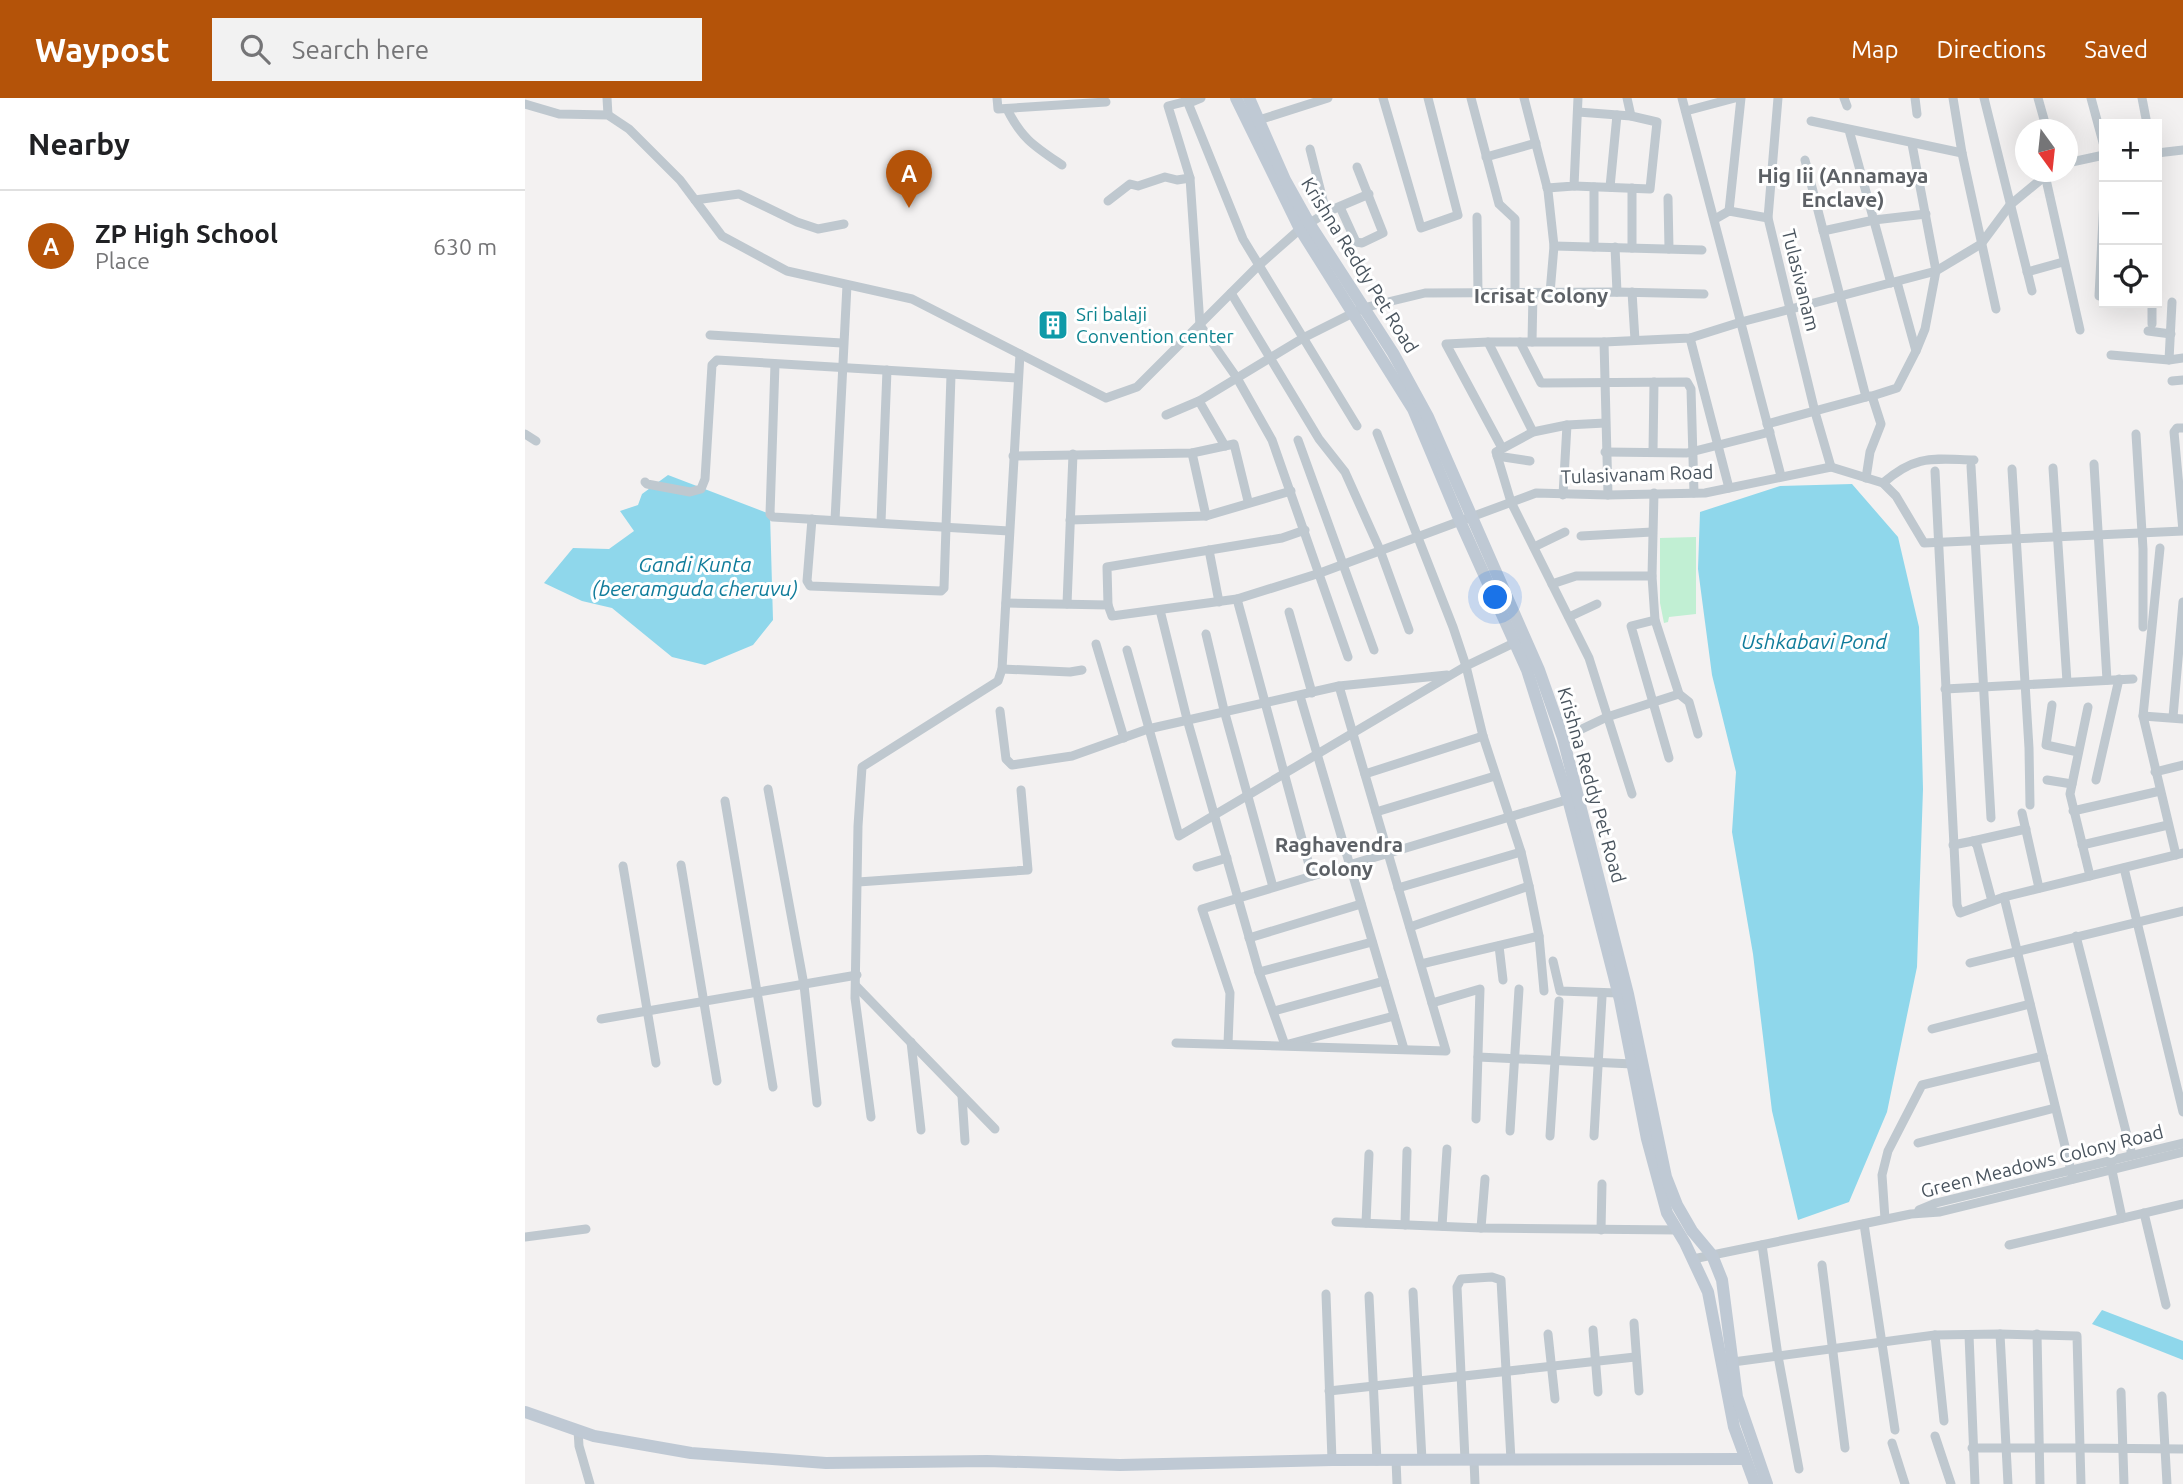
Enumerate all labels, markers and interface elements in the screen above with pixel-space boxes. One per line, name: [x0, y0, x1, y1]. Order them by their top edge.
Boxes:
search box: [212, 18, 702, 81]
icon: search: [236, 30, 274, 68]
text: Waypost: [35, 31, 170, 68]
text: Search here: [292, 35, 429, 64]
text: Map: [1851, 36, 1898, 63]
text: Directions: [1936, 36, 2046, 63]
text: Saved: [2084, 36, 2148, 63]
north arrow: [2015, 119, 2078, 182]
map controls: [2099, 119, 2162, 308]
button: +: [2099, 119, 2162, 182]
text: Nearby: [28, 127, 130, 161]
pin: A: [886, 150, 932, 208]
district label: Hig Iii (Annamaya Enclave): [1757, 163, 1929, 211]
street label: Krishna Reddy Pet Road: [1297, 173, 1423, 357]
button: −: [2099, 182, 2162, 245]
text: ZP High School: [95, 219, 278, 248]
street label: Tulasivanam: [1778, 227, 1824, 333]
text: A: [43, 234, 59, 259]
text: 630 m: [433, 234, 497, 259]
button: locate: [2099, 245, 2162, 308]
text: Place: [95, 248, 150, 273]
district label: Icrisat Colony: [1474, 283, 1608, 307]
place label: Sri balaji Convention center: [1076, 303, 1234, 347]
building icon: Sri balaji Convention center: [1036, 308, 1070, 342]
street label: Tulasivanam Road: [1560, 460, 1714, 488]
water label: Gandi Kunta (beeramguda cheruvu): [592, 552, 798, 600]
your location: [1478, 580, 1512, 614]
water label: Ushkabavi Pond: [1741, 629, 1888, 653]
street label: Krishna Reddy Pet Road: [1554, 685, 1630, 885]
district label: Raghavendra Colony: [1275, 832, 1403, 880]
street label: Green Meadows Colony Road: [1918, 1120, 2166, 1202]

